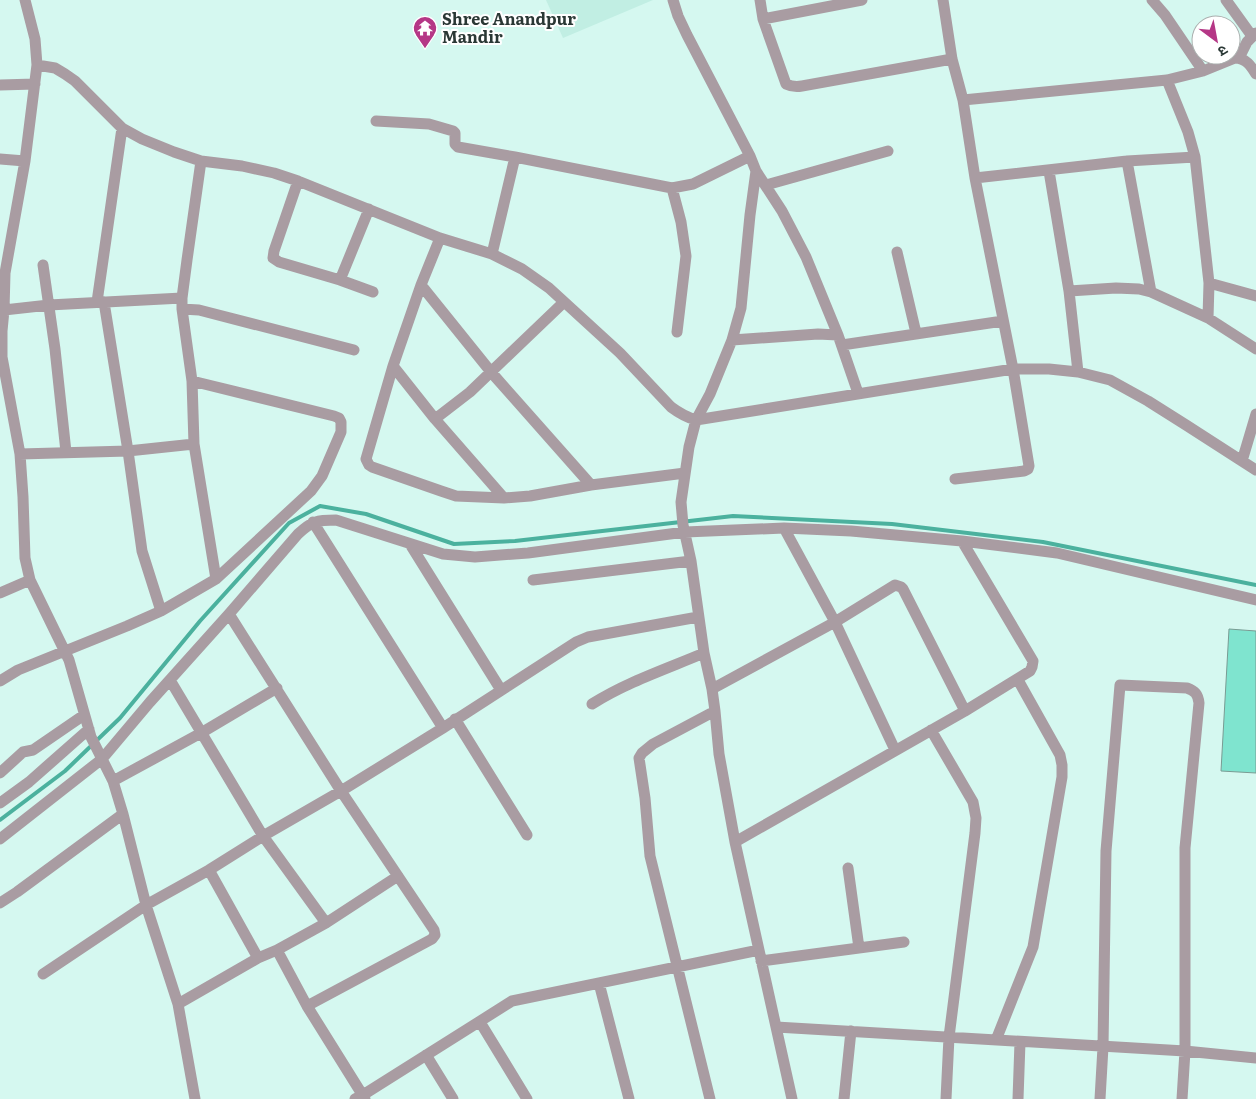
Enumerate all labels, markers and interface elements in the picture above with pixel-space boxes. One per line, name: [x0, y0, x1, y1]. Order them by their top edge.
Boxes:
place label: Shree Anandpur Mandir: [442, 6, 576, 48]
temple icon: Shree Anandpur Mandir: [412, 15, 438, 49]
north arrow: [1191, 15, 1241, 65]
text: उ: [1214, 41, 1232, 63]

